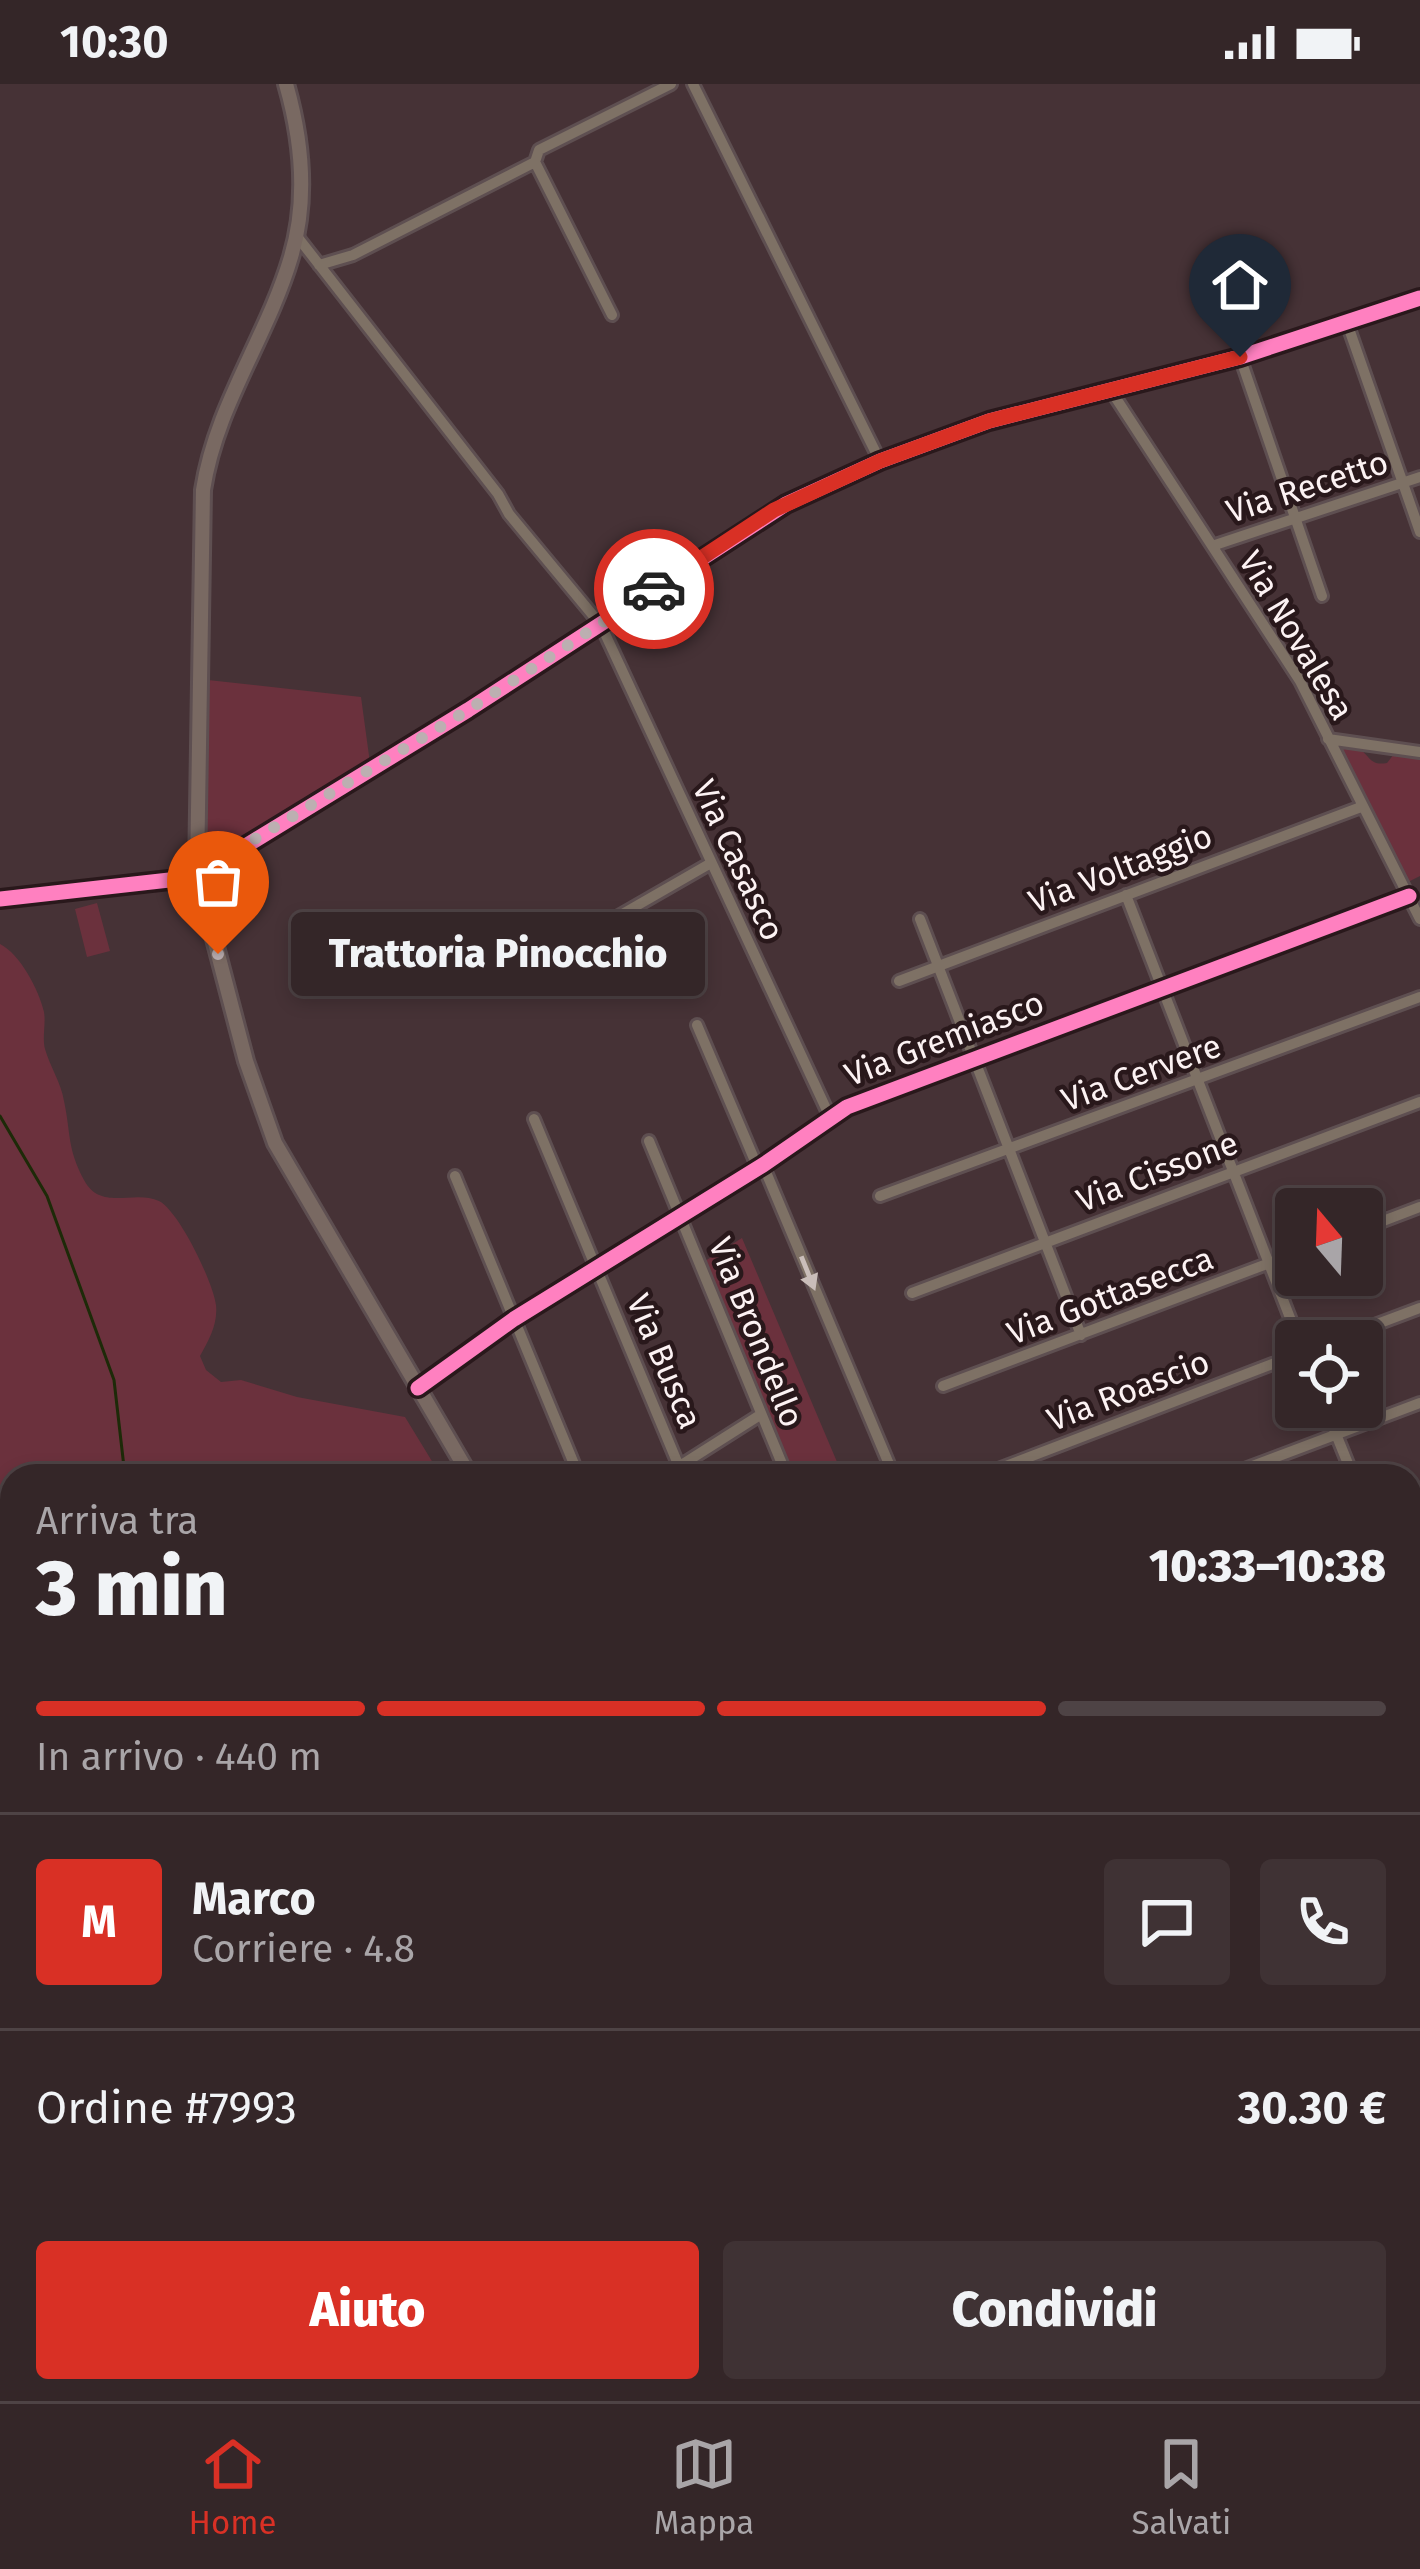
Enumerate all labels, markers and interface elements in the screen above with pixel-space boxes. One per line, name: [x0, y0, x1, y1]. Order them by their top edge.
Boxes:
text: 10:30: [60, 15, 168, 69]
pin: [1189, 234, 1291, 357]
icon: home: [1207, 252, 1273, 318]
street label: Via Recetto: [1221, 442, 1393, 532]
courier: [594, 529, 714, 649]
street label: Via Novalesa: [1230, 544, 1362, 727]
icon: car: [621, 556, 687, 622]
street label: Via Casasco: [683, 774, 793, 947]
street label: Via Voltaggio: [1023, 816, 1218, 922]
pin: [167, 831, 269, 954]
icon: bag: [185, 849, 251, 915]
callout: Trattoria Pinocchio: [290, 912, 704, 996]
text: Trattoria Pinocchio: [329, 931, 667, 977]
street label: Via Gremiasco: [839, 983, 1050, 1095]
street label: Via Cervere: [1056, 1026, 1227, 1120]
street label: Via Cissone: [1071, 1123, 1244, 1221]
north arrow: [1275, 1188, 1383, 1296]
map controls: [1275, 1188, 1383, 1428]
street label: Via Brondello: [700, 1232, 812, 1433]
street label: Via Gottasecca: [1002, 1238, 1219, 1354]
one-way arrow: [799, 1256, 818, 1292]
street label: Via Busca: [618, 1288, 710, 1435]
button: locate: [1275, 1320, 1383, 1428]
street label: Via Roascio: [1042, 1342, 1215, 1440]
text: Arriva tra: [36, 1498, 199, 1544]
text: 10:33–10:38: [1149, 1539, 1386, 1593]
text: 3 min: [36, 1542, 227, 1636]
text: In arrivo · 440 m: [36, 1734, 322, 1780]
button: chat: [1104, 1859, 1230, 1985]
button: phone: [1260, 1859, 1386, 1985]
text: Marco: [192, 1872, 316, 1926]
text: M: [81, 1895, 117, 1949]
text: Corriere · 4.8: [192, 1926, 415, 1972]
text: Ordine #7993: [36, 2081, 297, 2135]
text: 30.30 €: [1238, 2081, 1386, 2135]
button: Aiuto: [36, 2241, 699, 2379]
button: Condividi: [723, 2241, 1386, 2379]
tab: Home: [189, 2431, 277, 2543]
tab: Mappa: [654, 2431, 754, 2543]
tab: Salvati: [1132, 2431, 1231, 2543]

